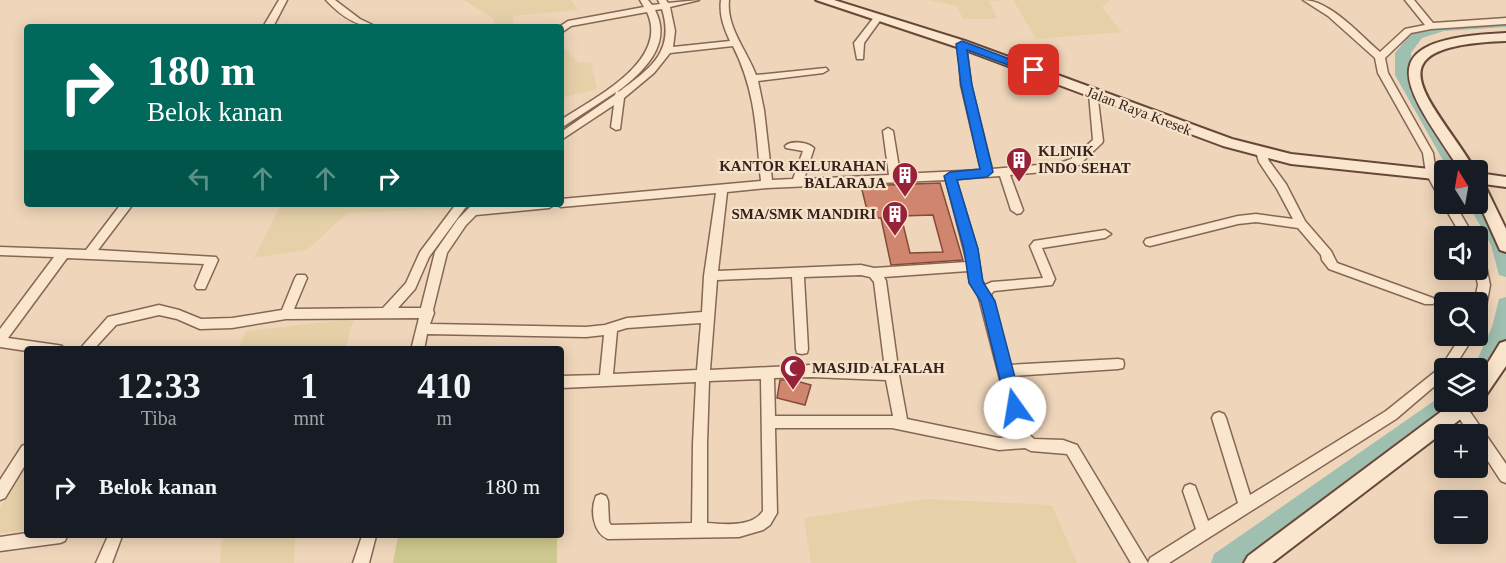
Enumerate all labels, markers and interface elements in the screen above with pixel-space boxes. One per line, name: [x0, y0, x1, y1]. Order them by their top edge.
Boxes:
pin: [1008, 44, 1059, 95]
icon: right: [48, 48, 126, 126]
text: 180 m: [147, 48, 256, 94]
icon: arrive: [1017, 53, 1050, 86]
street label: Jalan Raya Kresek: [1084, 84, 1194, 139]
text: Belok kanan: [147, 97, 283, 127]
place label: KLINIK INDO SEHAT: [1038, 143, 1131, 176]
building icon: KLINIK INDO SEHAT: [1004, 145, 1034, 183]
place label: KANTOR KELURAHAN BALARAJA: [719, 158, 886, 191]
building icon: KANTOR KELURAHAN BALARAJA: [890, 160, 920, 198]
north arrow: [1434, 160, 1488, 214]
map controls: [1434, 160, 1488, 544]
icon: left: [183, 162, 216, 195]
icon: ahead: [246, 162, 279, 195]
icon: ahead: [309, 162, 342, 195]
icon: right: [372, 162, 405, 195]
building icon: SMA/SMK MANDIRI: [880, 199, 910, 237]
place label: SMA/SMK MANDIRI: [731, 206, 876, 222]
button: sound: [1434, 226, 1488, 280]
button: search: [1434, 292, 1488, 346]
mosque icon: MASJID ALFALAH: [778, 353, 808, 391]
button: layers: [1434, 358, 1488, 412]
place label: MASJID ALFALAH: [812, 360, 945, 376]
text: 12:33: [117, 366, 201, 406]
text: 1: [300, 366, 318, 406]
text: 410: [417, 366, 471, 406]
position arrow: [983, 376, 1047, 440]
text: Tiba: [141, 407, 177, 429]
text: mnt: [293, 407, 325, 429]
text: m: [437, 407, 452, 429]
button: +: [1434, 424, 1488, 478]
icon: right: [48, 471, 81, 504]
text: Belok kanan: [99, 474, 217, 499]
text: 180 m: [484, 474, 540, 499]
button: −: [1434, 490, 1488, 544]

